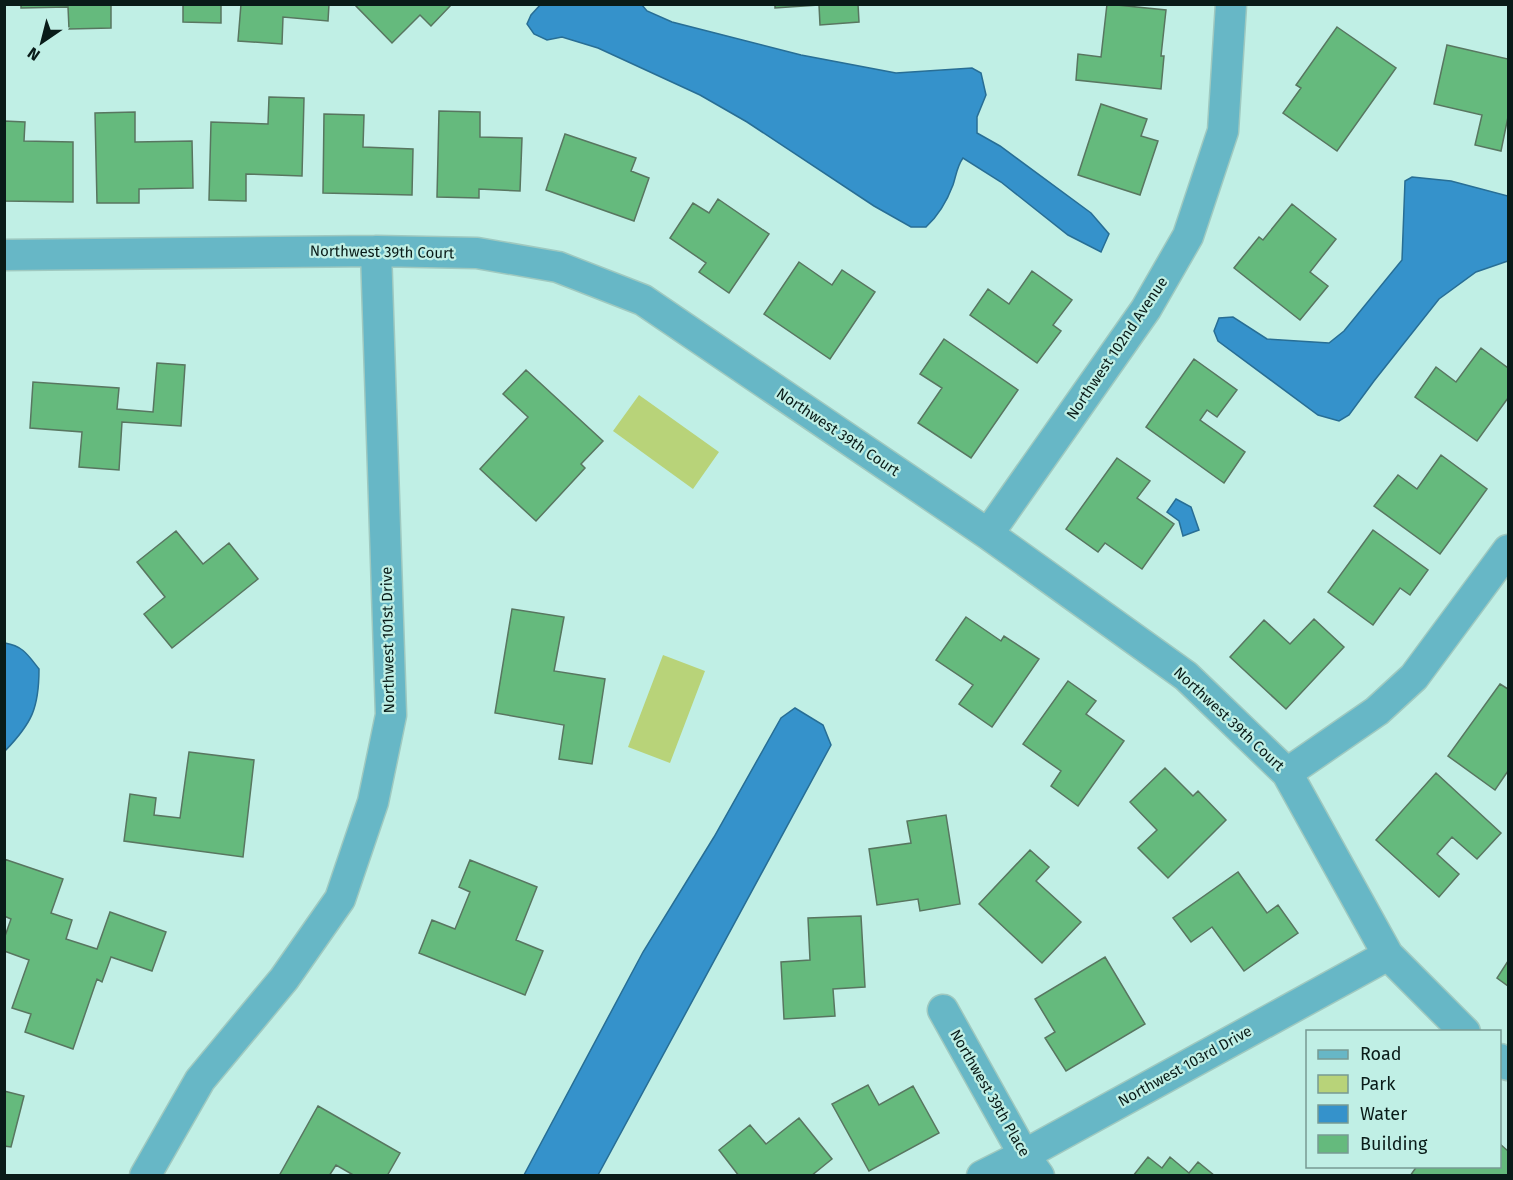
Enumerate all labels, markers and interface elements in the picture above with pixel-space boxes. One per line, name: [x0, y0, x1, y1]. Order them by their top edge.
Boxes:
north arrow: [12, 12, 72, 72]
text: N: [24, 43, 43, 65]
street label: Northwest 39th Court: [310, 242, 455, 262]
street label: Northwest 102nd Avenue: [1063, 273, 1171, 423]
street label: Northwest 39th Court: [773, 384, 903, 480]
street label: Northwest 101st Drive: [378, 566, 398, 714]
street label: Northwest 39th Court: [1170, 663, 1288, 775]
street label: Northwest 103rd Drive: [1115, 1022, 1255, 1110]
street label: Northwest 39th Place: [946, 1026, 1034, 1160]
legend: [1306, 1030, 1501, 1168]
text: Road: [1360, 1043, 1402, 1065]
text: Park: [1360, 1073, 1396, 1095]
text: Water: [1360, 1103, 1407, 1125]
text: Building: [1360, 1133, 1428, 1155]

